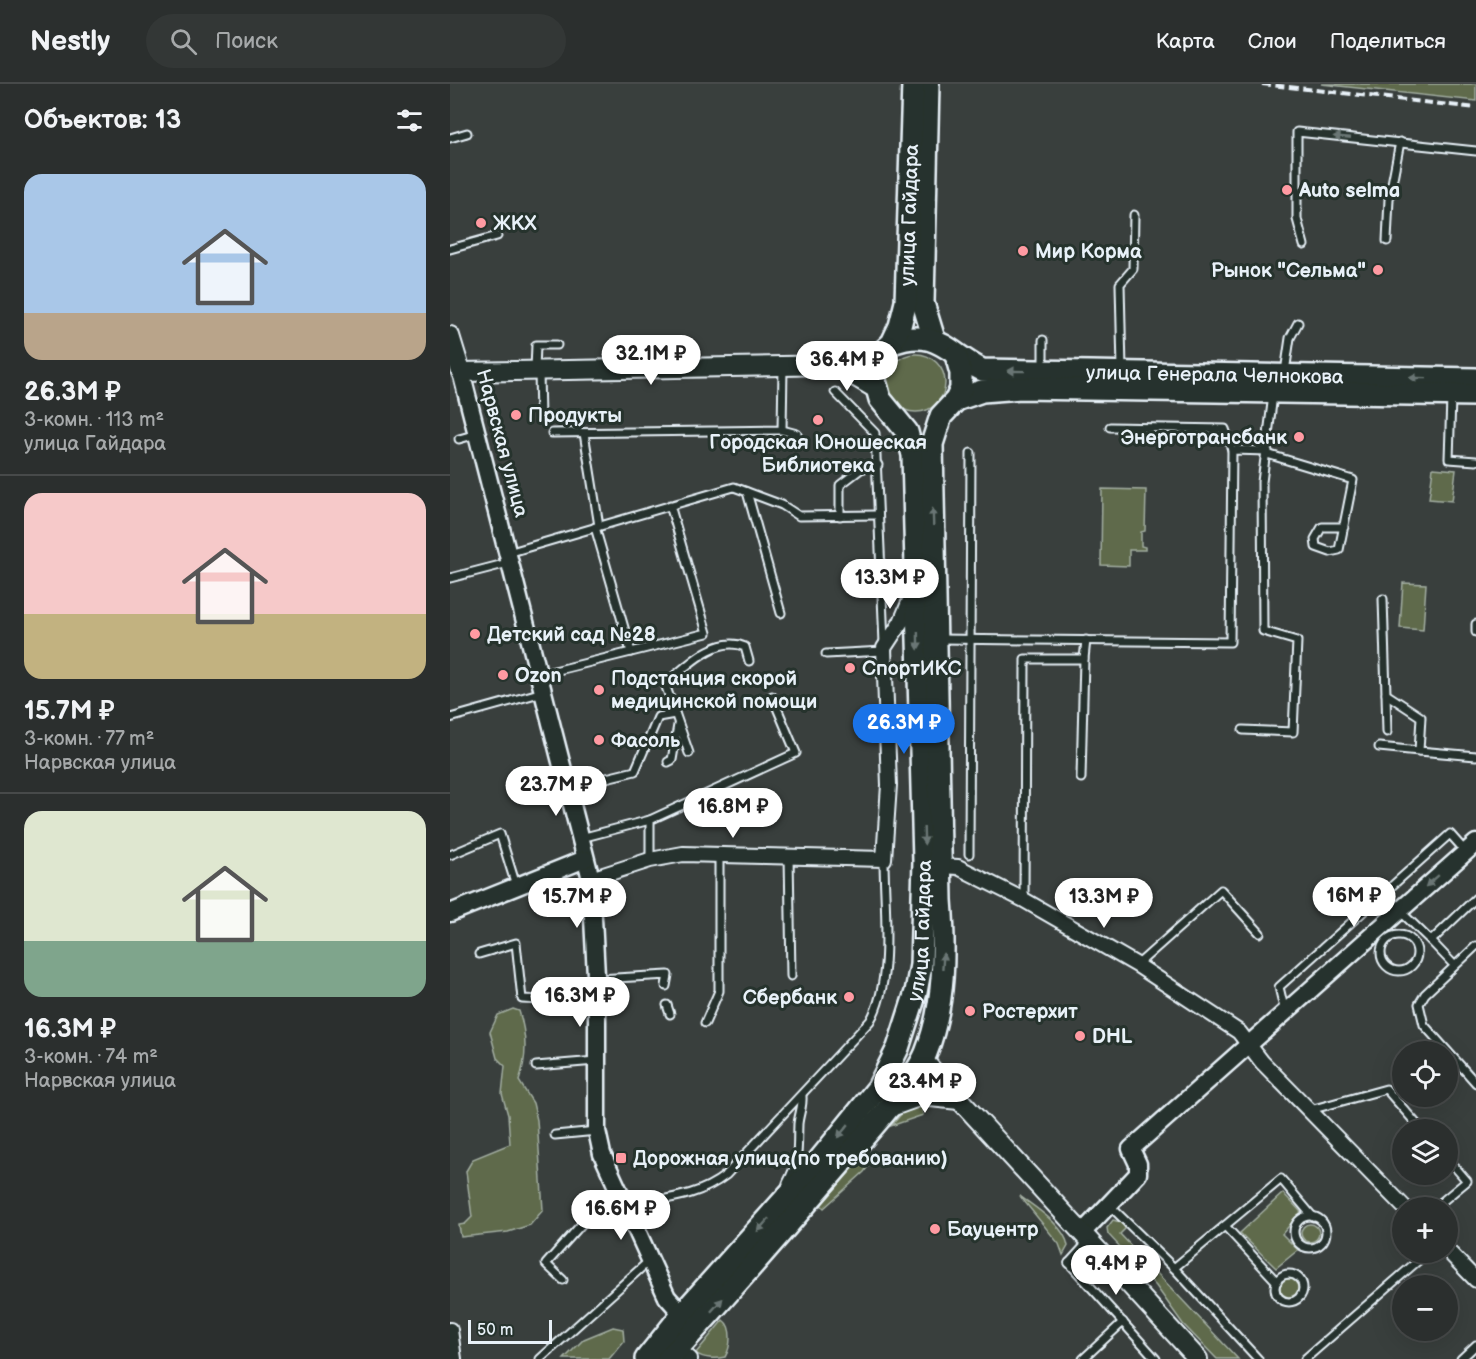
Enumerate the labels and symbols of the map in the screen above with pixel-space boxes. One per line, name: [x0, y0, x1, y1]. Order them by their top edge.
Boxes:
one-way arrow: [1333, 132, 1352, 142]
street label: улица Гайдара: [896, 143, 924, 287]
place label: Auto selma: [1298, 179, 1400, 203]
marker: Auto selma: [1280, 183, 1294, 197]
place label: ЖКХ: [493, 212, 537, 236]
marker: ЖКХ: [474, 216, 488, 230]
place label: Мир Корма: [1035, 240, 1142, 264]
marker: Мир Корма: [1016, 244, 1030, 258]
place label: Рынок "Сельма": [1211, 259, 1366, 283]
marker: Рынок "Сельма": [1371, 263, 1385, 277]
pin: 32.1M ₽: [596, 335, 706, 386]
pin: 36.4M ₽: [792, 341, 902, 392]
street label: улица Генерала Челнокова: [1086, 361, 1344, 390]
one-way arrow: [1007, 366, 1026, 375]
street label: Нарвская улица: [471, 367, 533, 520]
one-way arrow: [1408, 373, 1427, 383]
place label: Продукты: [528, 404, 622, 428]
marker: Продукты: [509, 408, 523, 422]
marker: Городская Юношеская Библиотека: [811, 413, 825, 427]
place label: Энерготрансбанк: [1121, 426, 1287, 450]
marker: Энерготрансбанк: [1292, 430, 1306, 444]
place label: Городская Юношеская Библиотека: [709, 431, 927, 478]
one-way arrow: [929, 508, 938, 527]
pin: 13.3M ₽: [835, 559, 945, 610]
place label: Детский сад №28: [487, 623, 656, 647]
marker: Детский сад №28: [468, 627, 482, 641]
one-way arrow: [913, 631, 923, 650]
place label: СпортИКС: [862, 657, 962, 681]
marker: СпортИКС: [843, 661, 857, 675]
place label: Ozon: [515, 664, 562, 688]
place label: Подстанция скорой медицинской помощи: [611, 667, 817, 714]
marker: Ozon: [496, 668, 510, 682]
marker: Подстанция скорой медицинской помощи: [592, 683, 606, 697]
pin: 26.3M ₽: [849, 704, 959, 755]
place label: Фасоль: [611, 729, 681, 753]
marker: Фасоль: [592, 733, 606, 747]
pin: 23.7M ₽: [501, 766, 611, 817]
pin: 16.8M ₽: [678, 788, 788, 839]
one-way arrow: [919, 826, 929, 845]
street label: улица Гайдара: [903, 859, 937, 1005]
one-way arrow: [1424, 875, 1440, 888]
pin: 16M ₽: [1312, 877, 1396, 928]
pin: 15.7M ₽: [522, 878, 632, 929]
pin: 13.3M ₽: [1049, 878, 1159, 929]
one-way arrow: [939, 951, 948, 970]
pin: 16.3M ₽: [525, 977, 635, 1028]
place label: Сбербанк: [743, 986, 837, 1010]
marker: Сбербанк: [842, 990, 856, 1004]
place label: Ростерхит: [982, 1000, 1078, 1024]
marker: Ростерхит: [963, 1004, 977, 1018]
place label: DHL: [1092, 1025, 1133, 1049]
marker: DHL: [1073, 1029, 1087, 1043]
pin: 23.4M ₽: [870, 1063, 980, 1114]
one-way arrow: [837, 1123, 850, 1138]
place label: Дорожная улица(по требованию): [633, 1147, 948, 1171]
marker: Дорожная улица(по требованию): [614, 1151, 628, 1165]
pin: 16.6M ₽: [566, 1190, 676, 1241]
one-way arrow: [757, 1217, 770, 1232]
place label: Бауцентр: [947, 1218, 1039, 1242]
marker: Бауцентр: [928, 1222, 942, 1236]
pin: 9.4M ₽: [1067, 1245, 1165, 1296]
one-way arrow: [710, 1298, 723, 1313]
scale bar: [468, 1317, 552, 1344]

